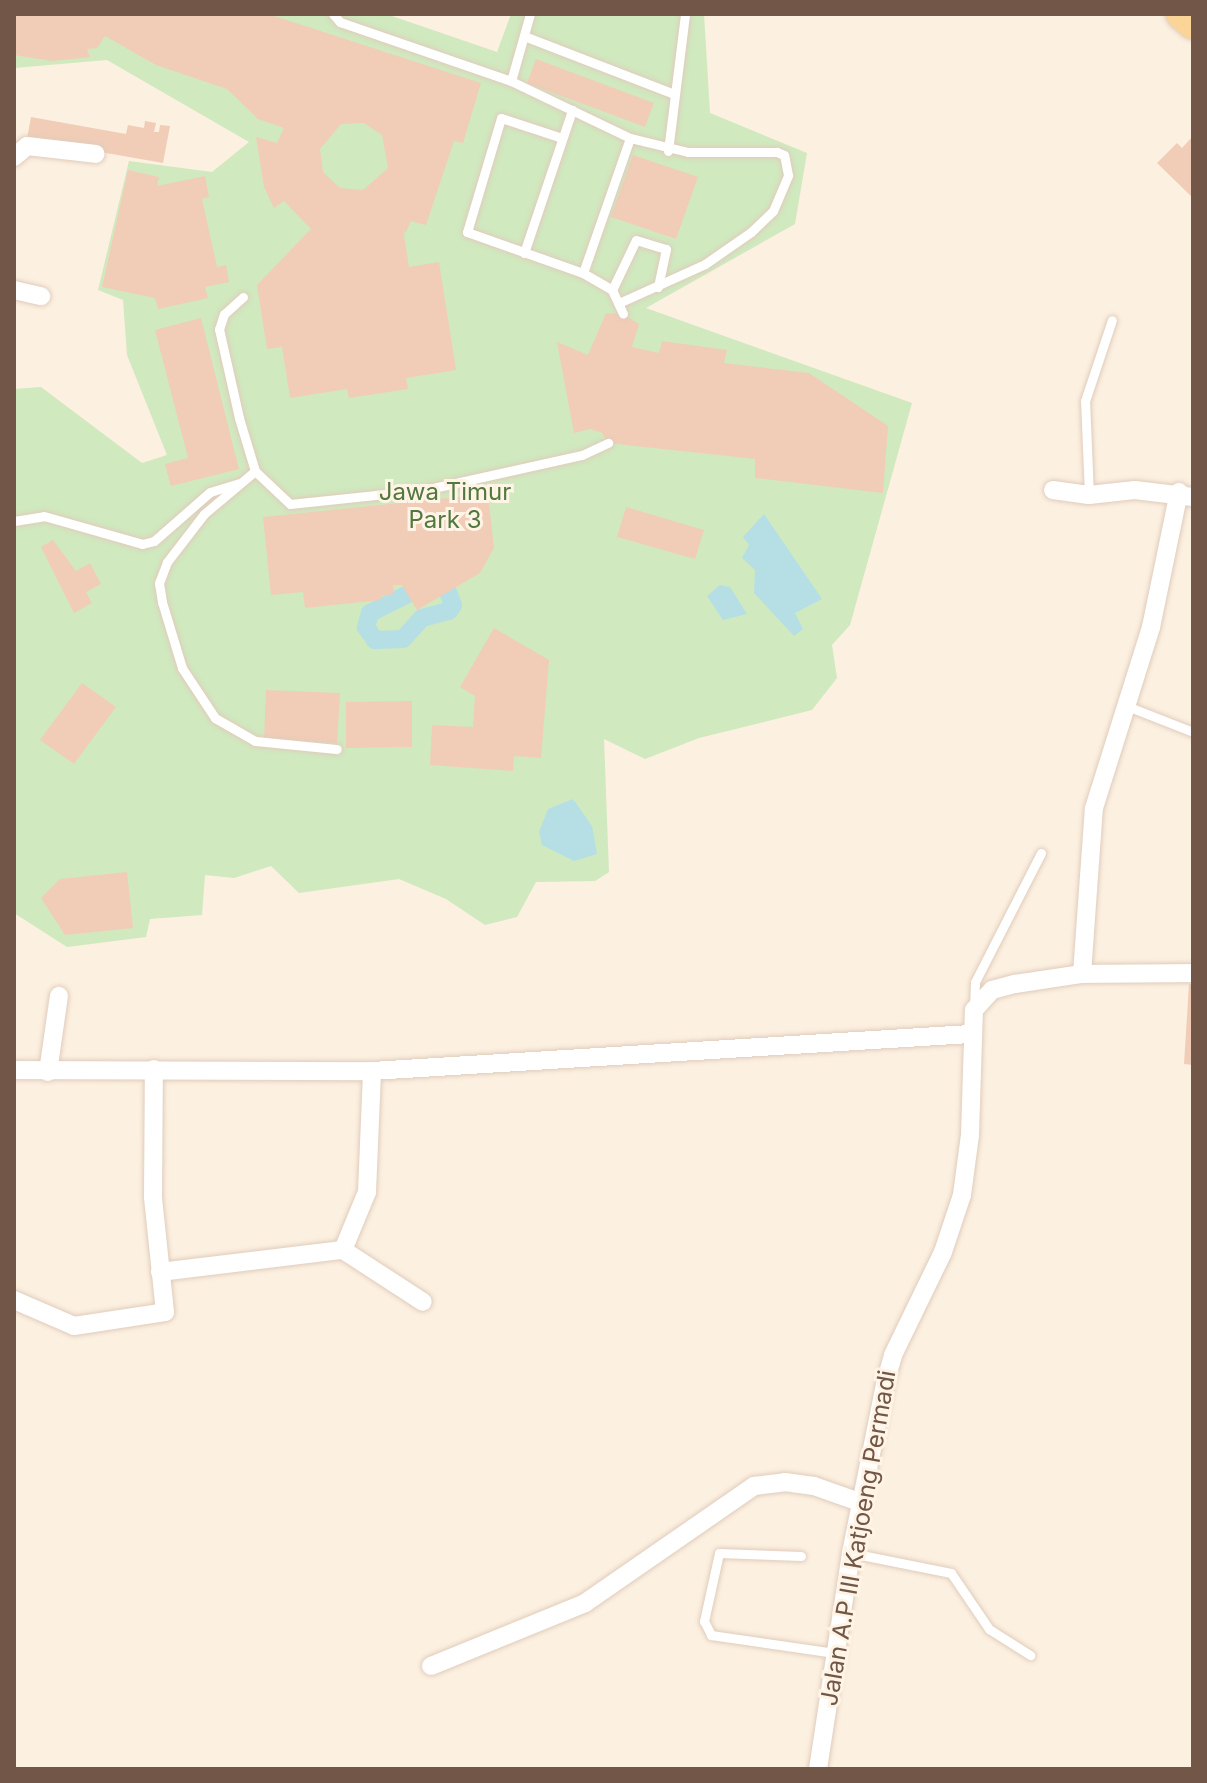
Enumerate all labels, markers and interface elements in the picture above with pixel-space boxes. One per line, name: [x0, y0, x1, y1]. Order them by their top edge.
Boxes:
park label: Jawa Timur Park 3: [379, 478, 511, 534]
street label: Jalan A.P III Katjoeng Permadi: [814, 1368, 902, 1708]

